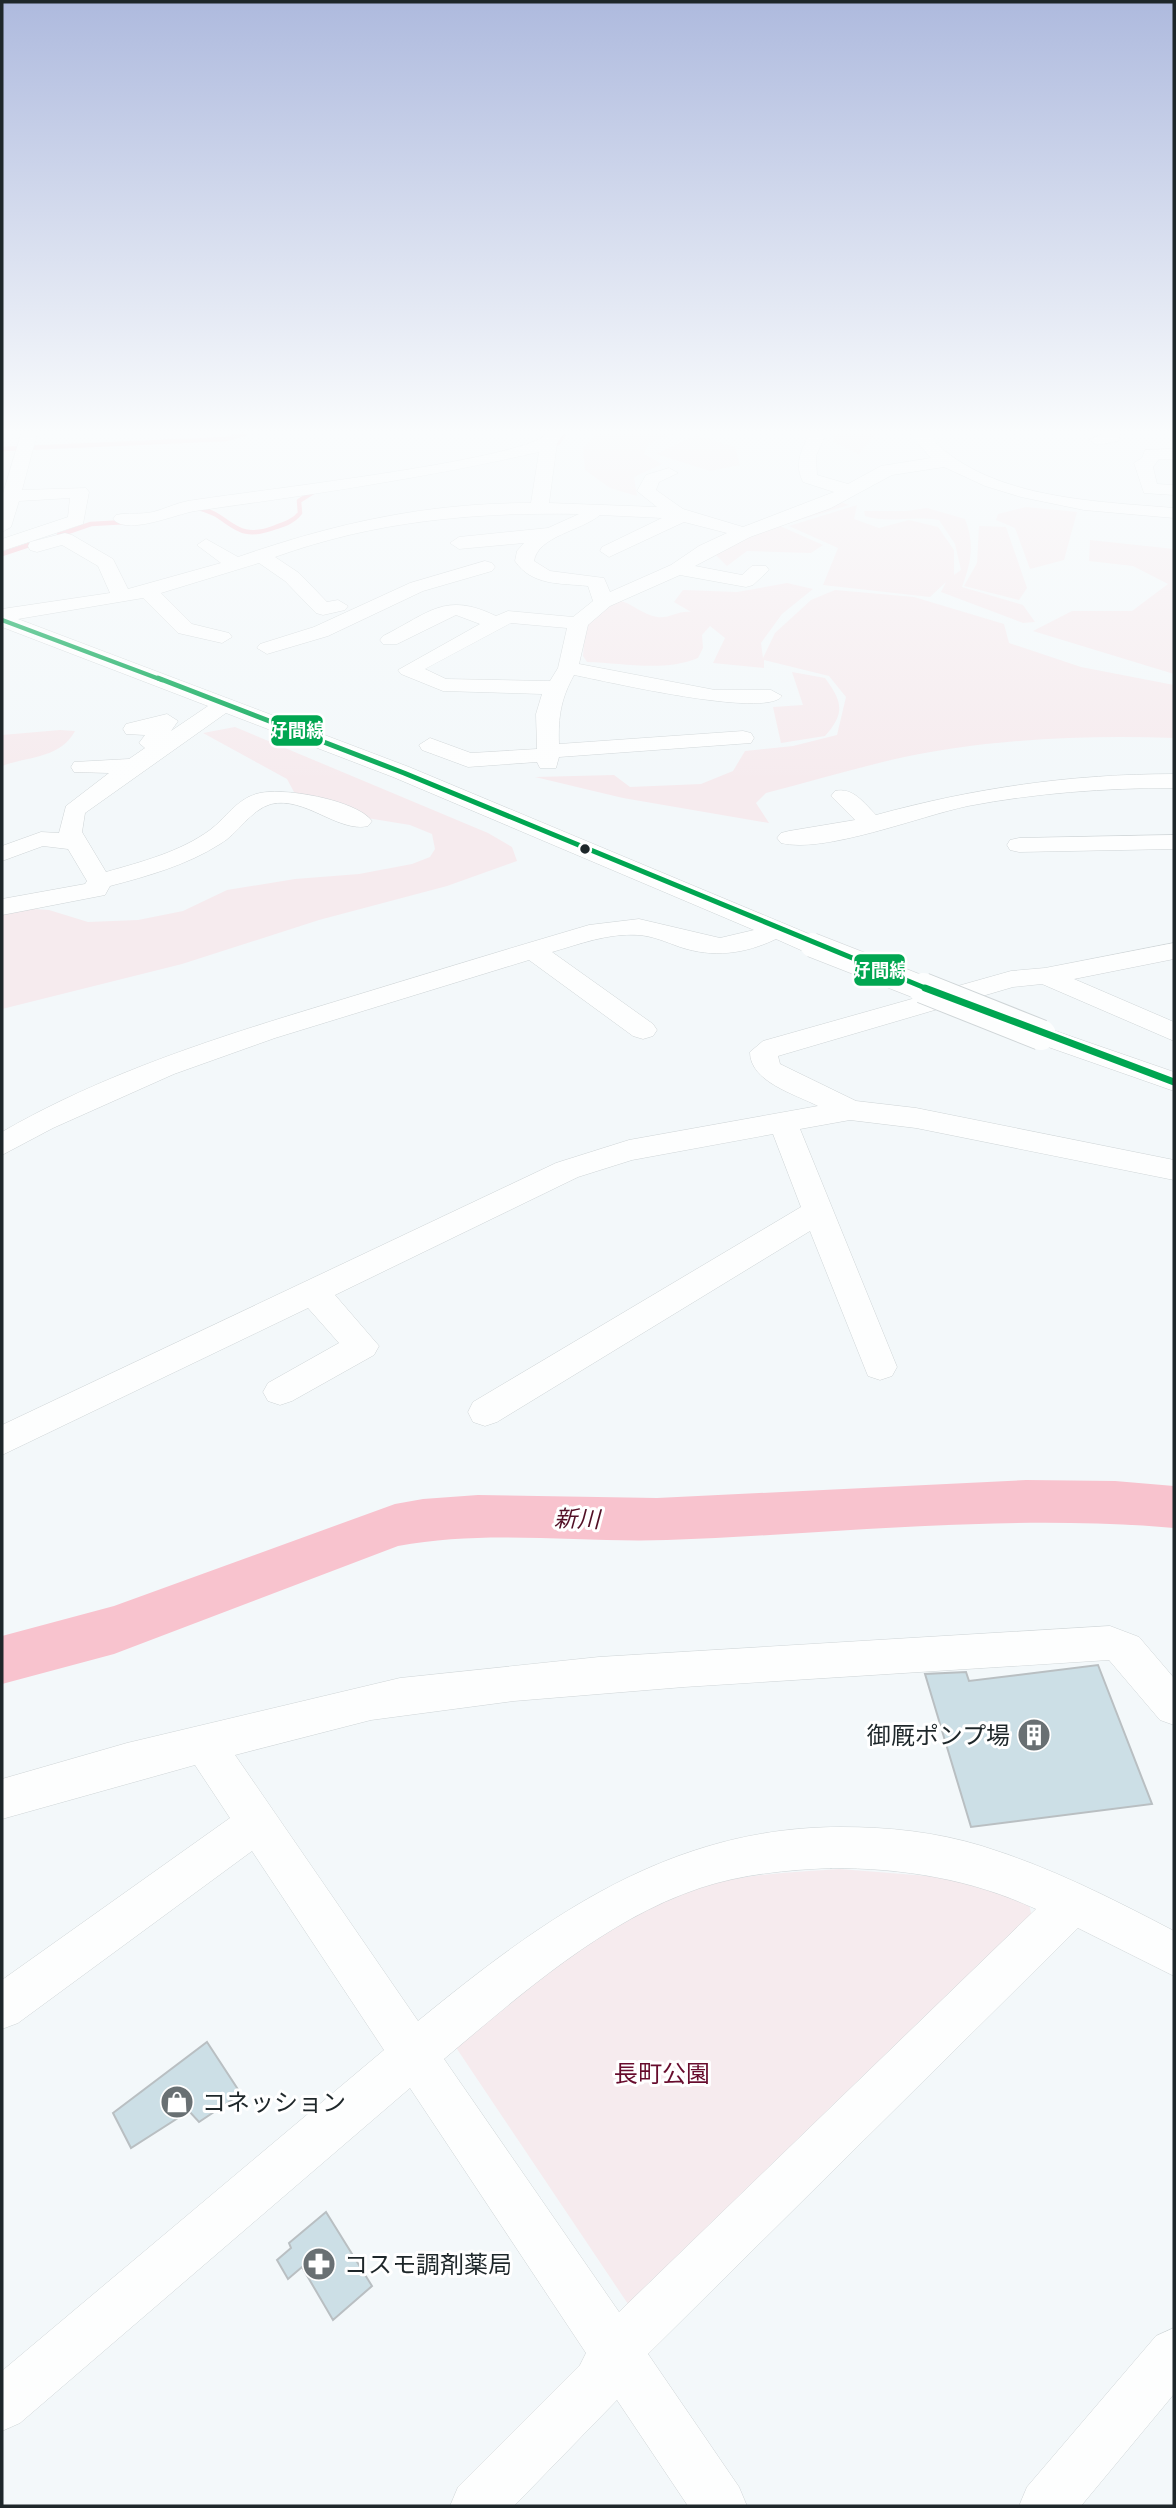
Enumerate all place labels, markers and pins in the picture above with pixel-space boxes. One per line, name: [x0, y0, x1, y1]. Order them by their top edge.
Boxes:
unlabelled marker: [578, 842, 592, 856]
building icon: 御厩ポンプ場: [1015, 1716, 1053, 1754]
place label: 御厩ポンプ場: [867, 1721, 1010, 1750]
shop icon: コネッション: [158, 2083, 196, 2121]
place label: コネッション: [202, 2088, 346, 2117]
pharmacy icon: コスモ調剤薬局: [300, 2245, 338, 2283]
place label: コスモ調剤薬局: [344, 2250, 512, 2279]

